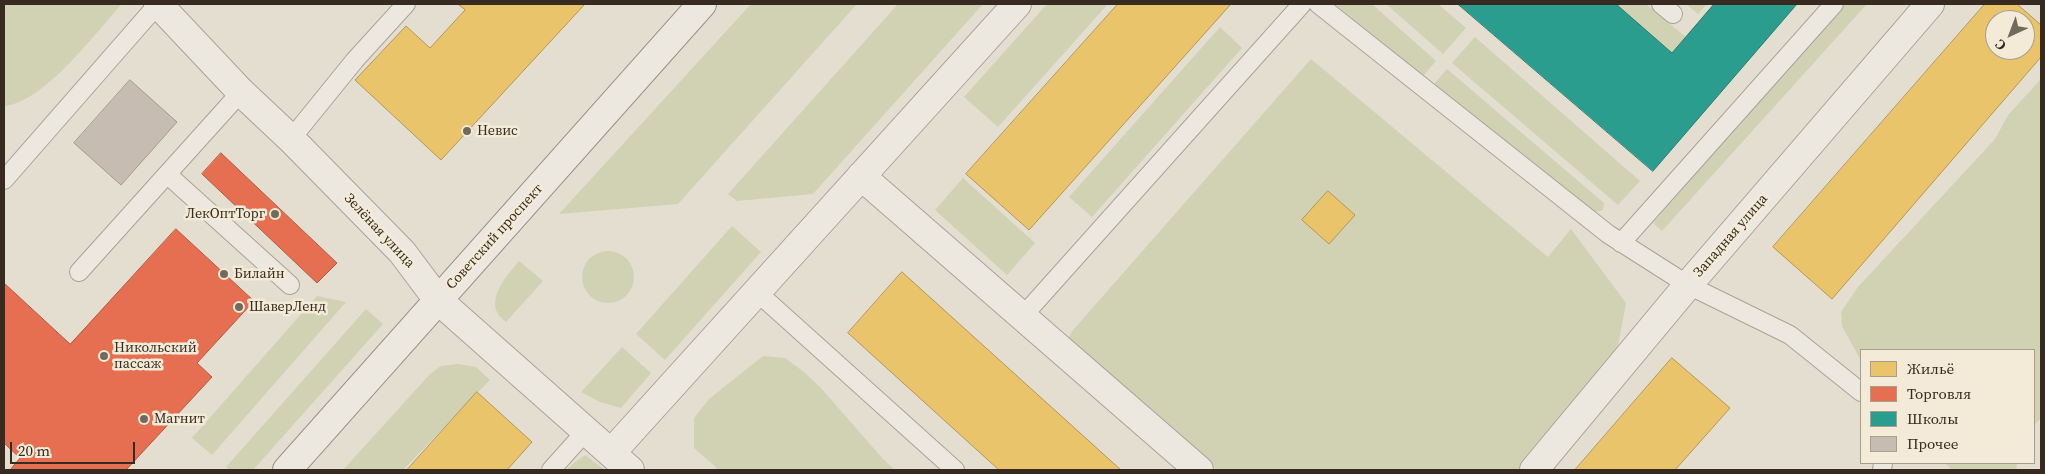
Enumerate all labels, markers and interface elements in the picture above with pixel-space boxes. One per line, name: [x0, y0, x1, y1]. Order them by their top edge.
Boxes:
north arrow: [1985, 10, 2035, 60]
text: С: [1990, 35, 2010, 56]
place label: Невис: [477, 123, 518, 139]
marker: Невис: [461, 125, 473, 137]
street label: Советский проспект: [443, 181, 547, 293]
street label: Зелёная улица: [340, 190, 418, 272]
street label: Западная улица: [1690, 191, 1772, 281]
place label: ЛекОптТорг: [185, 206, 265, 222]
marker: ЛекОптТорг: [269, 208, 281, 220]
place label: Билайн: [234, 266, 285, 282]
marker: Билайн: [218, 268, 230, 280]
place label: ШаверЛенд: [249, 299, 326, 315]
marker: ШаверЛенд: [233, 301, 245, 313]
place label: Никольский пассаж: [114, 340, 197, 372]
legend: [1860, 349, 2035, 464]
marker: Никольский пассаж: [98, 350, 110, 362]
text: Жильё: [1907, 358, 1954, 379]
text: Торговля: [1907, 383, 1971, 404]
text: Школы: [1907, 408, 1958, 429]
place label: Магнит: [154, 411, 205, 427]
marker: Магнит: [138, 413, 150, 425]
scale bar: [12, 432, 138, 464]
text: Прочее: [1907, 433, 1958, 454]
text: 20 m: [18, 440, 50, 461]

